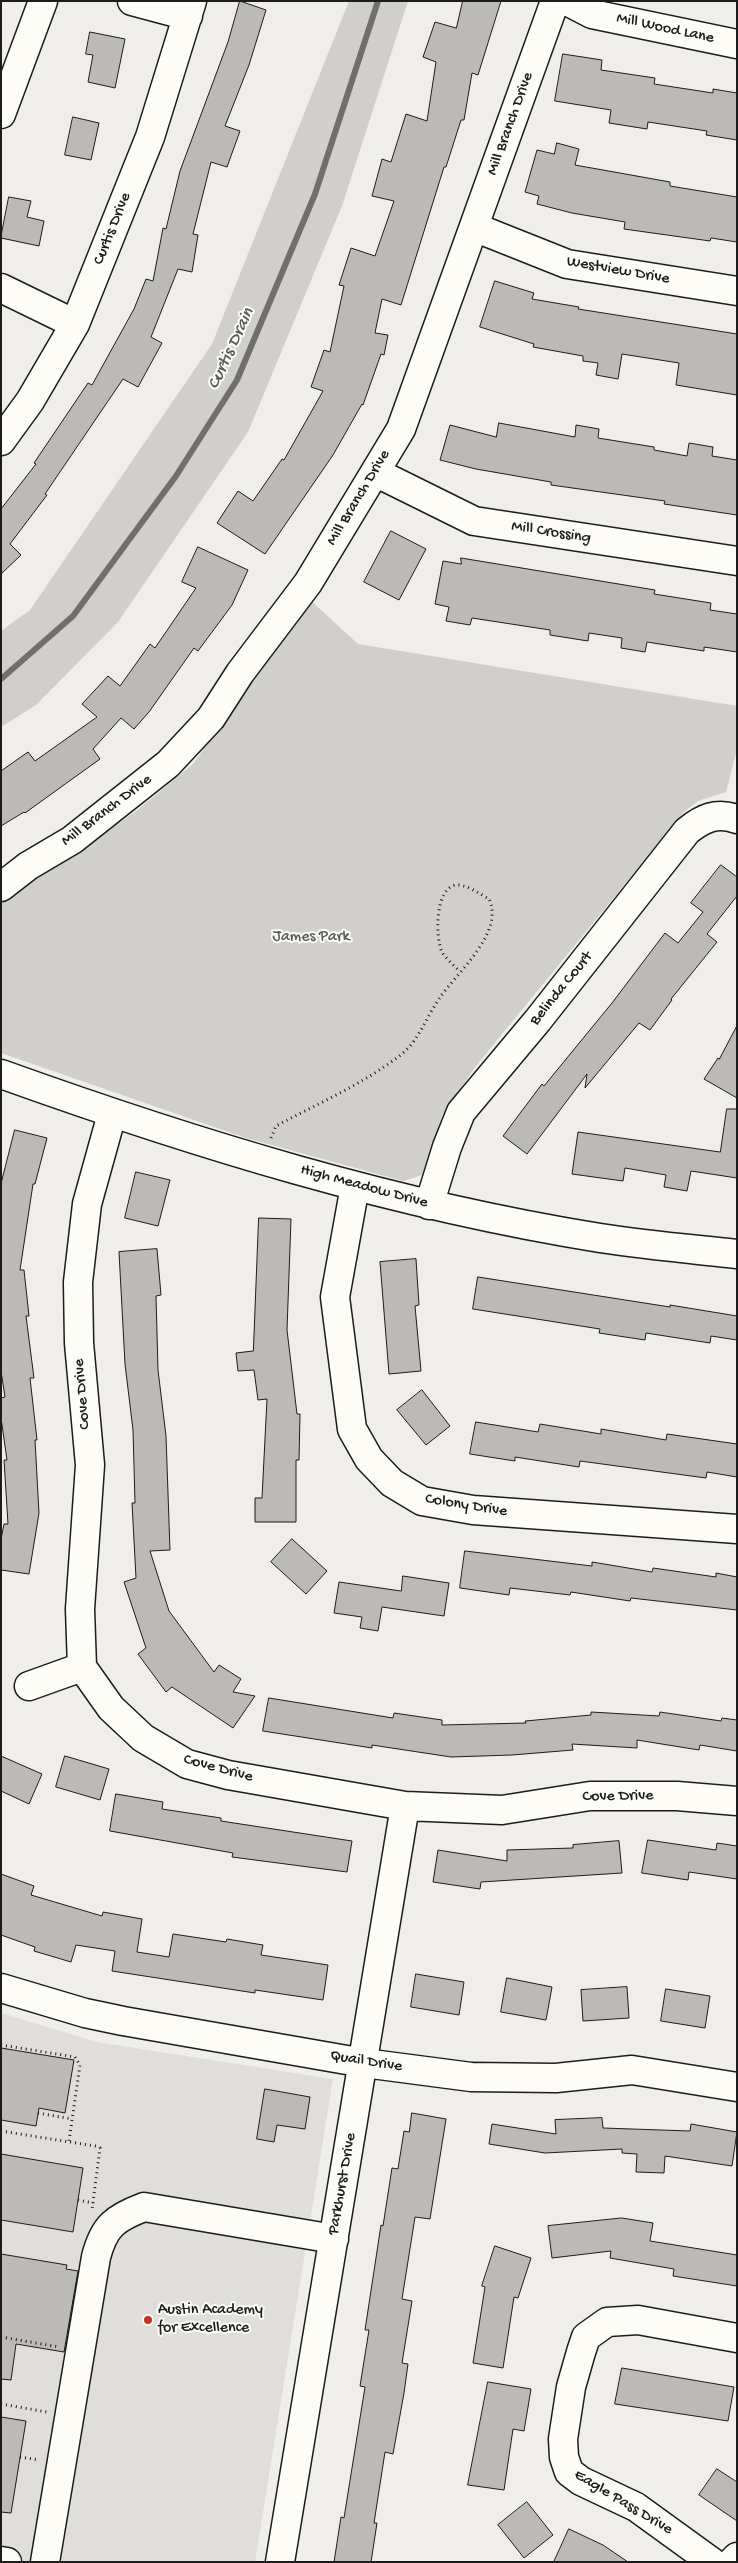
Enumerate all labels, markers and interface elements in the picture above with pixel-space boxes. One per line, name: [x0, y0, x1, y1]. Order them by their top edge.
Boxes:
street label: Mill Wood Lane: [614, 9, 716, 49]
street label: Mill Branch Drive: [483, 70, 539, 178]
street label: Curtis Drive: [90, 190, 136, 268]
street label: Westview Drive: [565, 253, 671, 289]
water label: Curtis Drain: [204, 305, 260, 393]
street label: Mill Branch Drive: [323, 447, 395, 549]
street label: Mill Crossing: [510, 517, 592, 549]
street label: Mill Branch Drive: [58, 771, 156, 851]
park label: James Park: [272, 928, 350, 948]
street label: Belinda Court: [526, 948, 598, 1030]
street label: High Meadow Drive: [298, 1161, 430, 1213]
street label: Cove Drive: [70, 1358, 96, 1430]
street label: Colony Drive: [424, 1490, 508, 1522]
street label: Cove Drive: [181, 1751, 255, 1787]
street label: Cove Drive: [582, 1787, 654, 1807]
street label: Quail Drive: [329, 2047, 403, 2077]
street label: Parkhurst Drive: [325, 2131, 361, 2237]
place label: Austin Academy for Excellence: [158, 2301, 263, 2339]
marker: Austin Academy for Excellence: [142, 2314, 154, 2326]
street label: Eagle Pass Drive: [570, 2466, 676, 2540]

